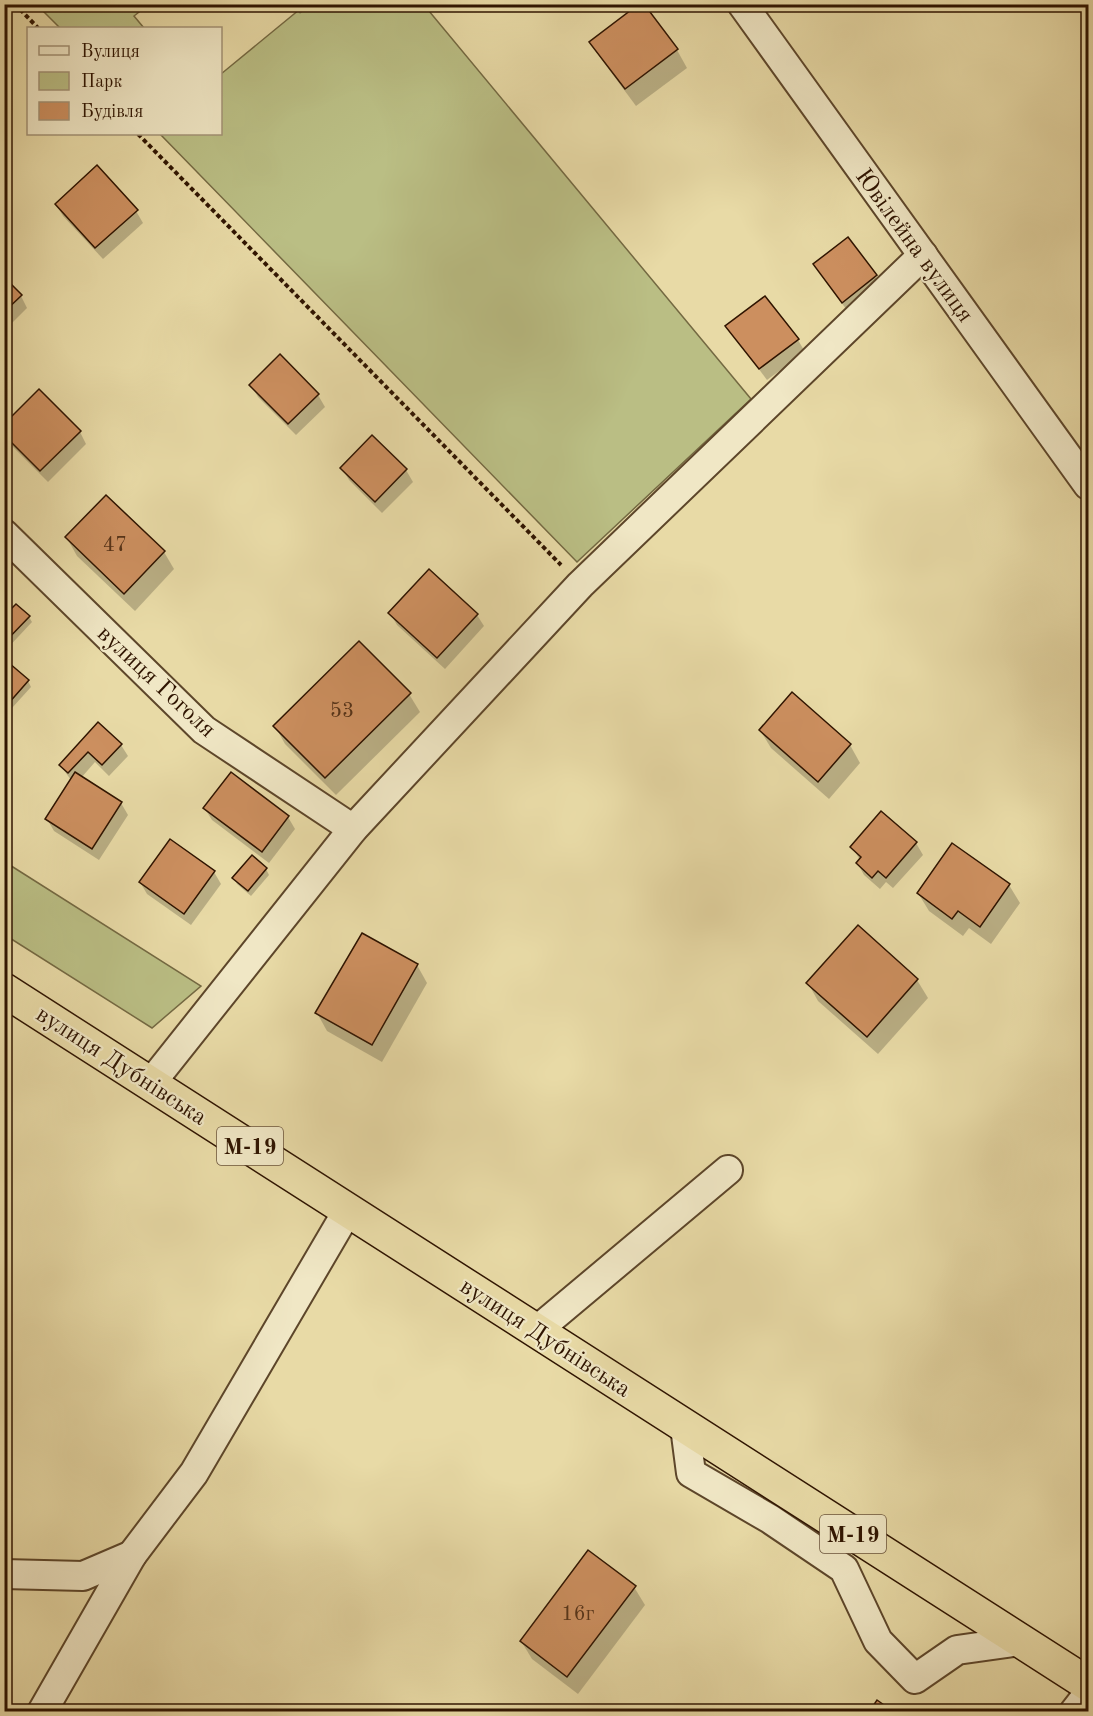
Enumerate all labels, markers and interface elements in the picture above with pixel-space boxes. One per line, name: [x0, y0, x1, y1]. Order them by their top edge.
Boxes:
legend: [27, 27, 222, 135]
text: Вулиця: [81, 43, 140, 61]
text: Парк: [81, 73, 122, 91]
text: Будівля: [81, 103, 143, 121]
street label: Ювілейна вулиця: [850, 165, 977, 327]
house number: 47: [103, 535, 127, 556]
street label: вулиця Гоголя: [92, 622, 219, 743]
house number: 53: [330, 701, 354, 722]
street label: вулиця Дубнівська: [31, 1003, 211, 1131]
road number: М-19: [217, 1127, 283, 1165]
street label: вулиця Дубнівська: [455, 1275, 635, 1403]
road number: М-19: [820, 1515, 886, 1553]
house number: 16г: [561, 1604, 595, 1625]

